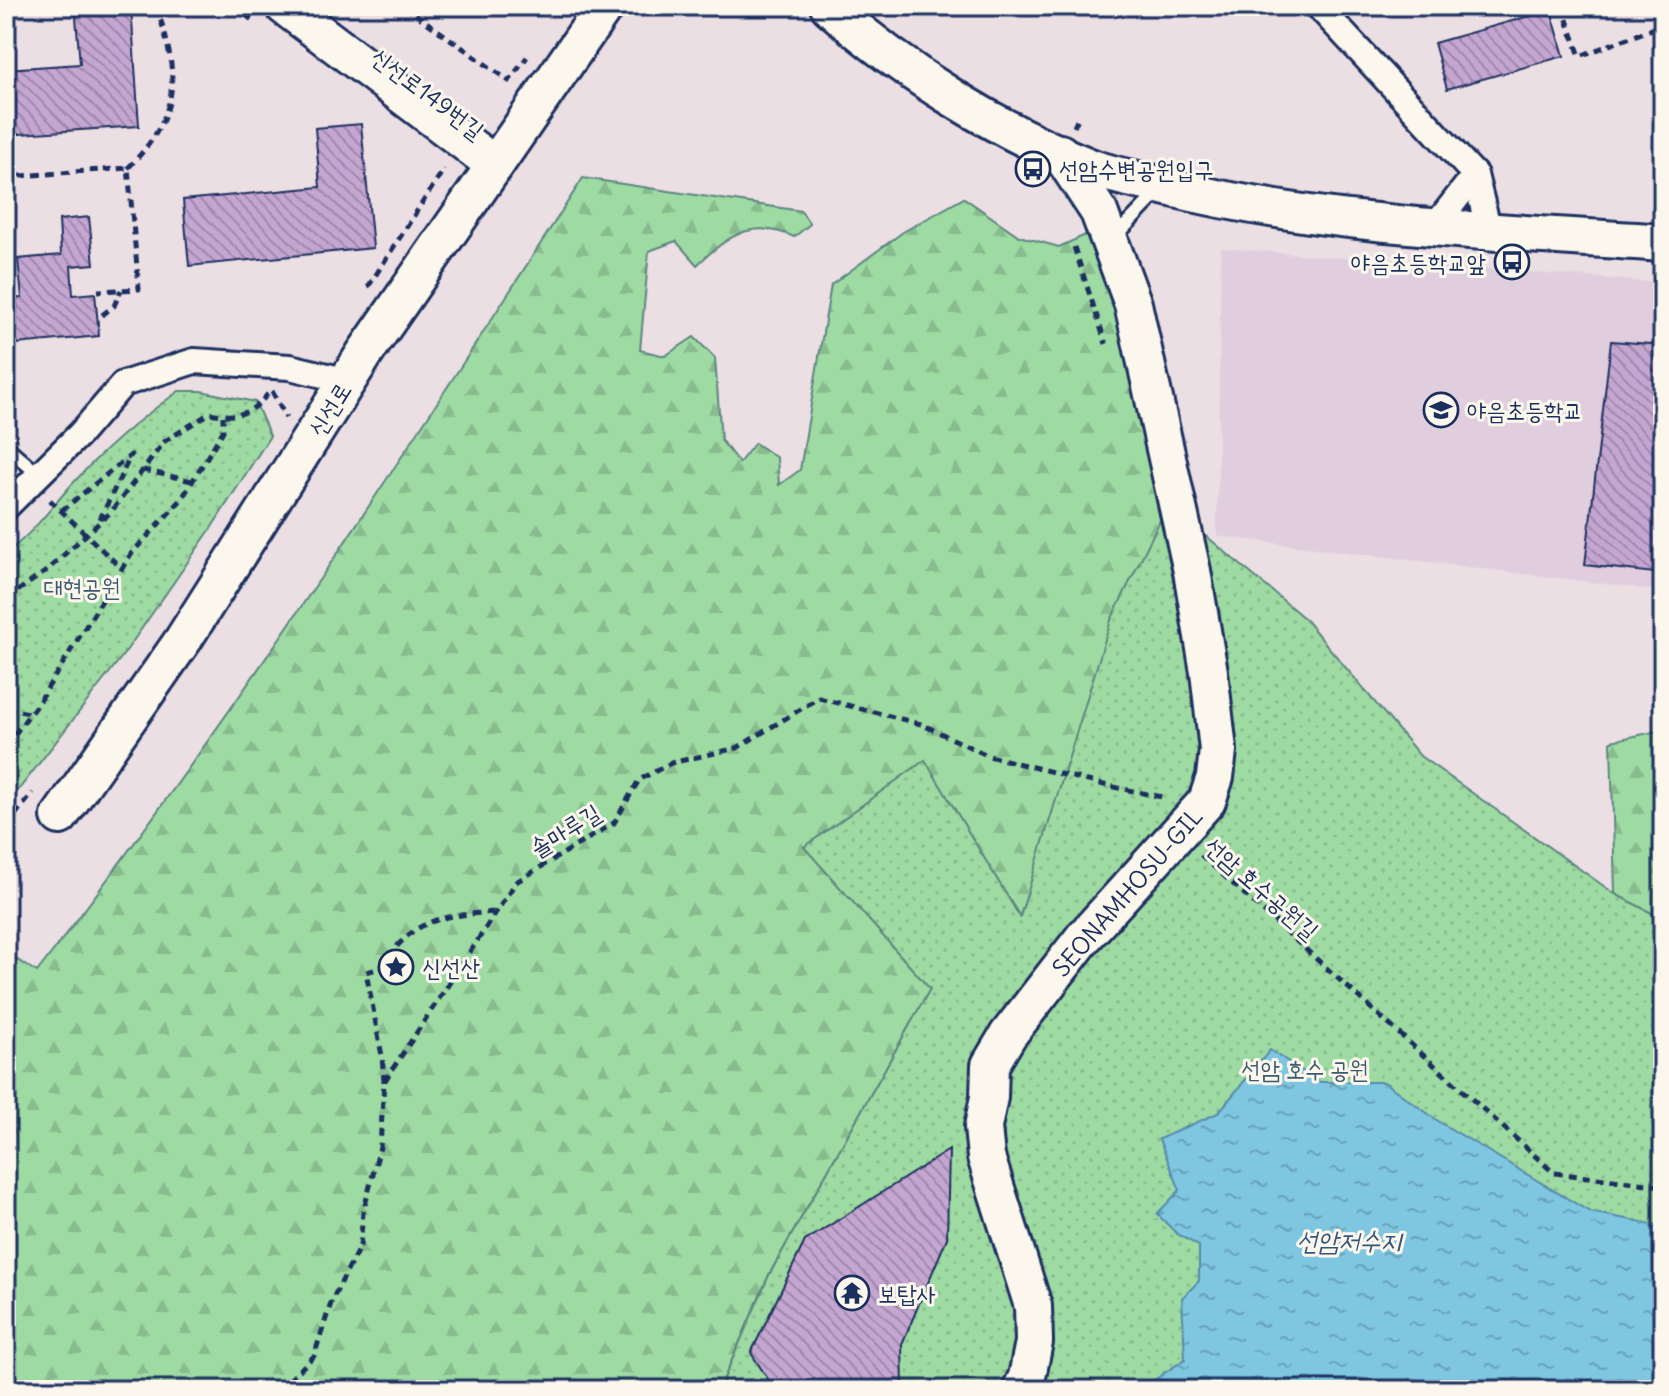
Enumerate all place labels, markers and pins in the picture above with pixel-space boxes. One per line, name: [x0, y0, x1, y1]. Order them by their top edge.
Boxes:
bus stop icon: 선암수변공원입구: [1014, 150, 1052, 188]
place label: 선암수변공원입구: [1059, 154, 1214, 184]
bus stop icon: 야음초등학교앞: [1493, 243, 1531, 281]
place label: 야음초등학교앞: [1351, 247, 1486, 277]
school or university icon: 야음초등학교: [1422, 391, 1460, 429]
place label: 야음초등학교: [1467, 395, 1583, 425]
place icon: 신선산: [377, 948, 415, 986]
place label: 신선산: [422, 952, 480, 982]
temple icon: 보탑사: [833, 1274, 871, 1312]
place label: 보탑사: [878, 1278, 936, 1308]

